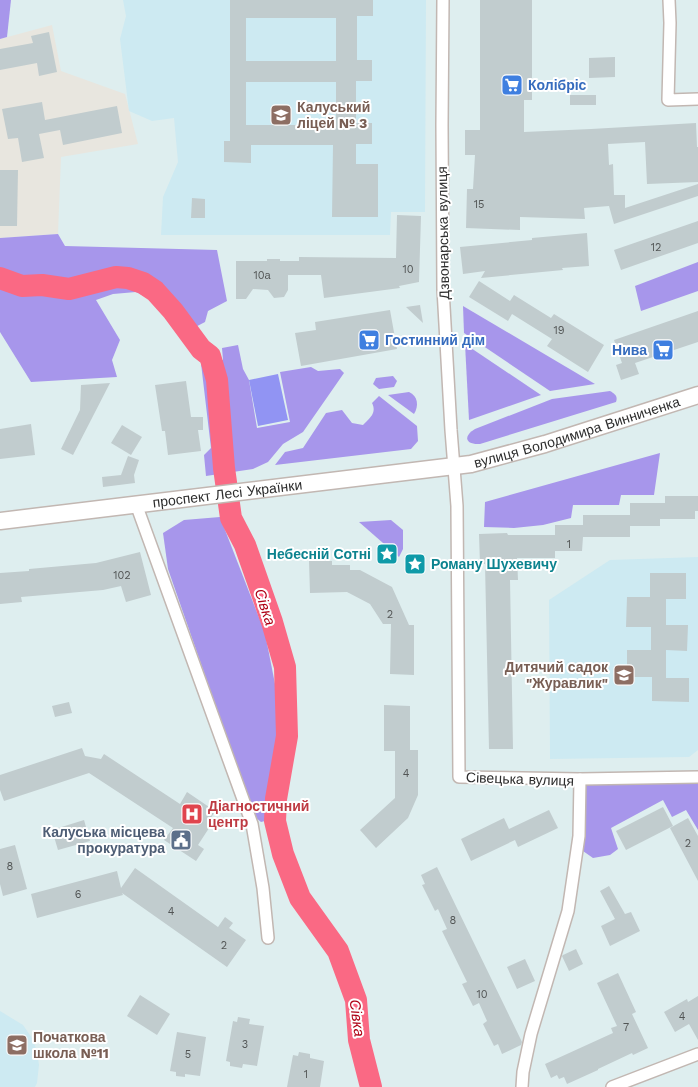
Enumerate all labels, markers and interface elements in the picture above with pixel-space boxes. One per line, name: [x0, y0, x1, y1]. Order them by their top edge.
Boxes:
supermarket icon: Колібріс: [500, 73, 524, 97]
place label: Колібріс: [528, 77, 587, 93]
place label: Калуський ліцей № 3: [297, 99, 370, 131]
school or university icon: Калуський ліцей № 3: [269, 103, 293, 127]
street label: Дзвонарська вулиця: [434, 166, 452, 300]
house number: 15: [474, 198, 484, 211]
house number: 12: [651, 241, 661, 254]
house number: 10: [402, 263, 414, 276]
house number: 10а: [253, 269, 272, 282]
house number: 19: [553, 324, 565, 337]
supermarket icon: Гостинний дім: [357, 328, 381, 352]
place label: Гостинний дім: [385, 332, 485, 348]
supermarket icon: Нива: [651, 338, 675, 362]
place label: Нива: [612, 342, 647, 358]
street label: вулиця Володимира Винниченка: [472, 393, 682, 471]
street label: проспект Лесі Українки: [152, 477, 303, 510]
house number: 1: [567, 538, 571, 551]
place icon: Небесній Сотні: [375, 542, 399, 566]
place label: Небесній Сотні: [267, 546, 371, 562]
place icon: Роману Шухевичу: [403, 552, 427, 576]
place label: Роману Шухевичу: [431, 556, 557, 572]
house number: 102: [113, 569, 131, 582]
water label: Сівка: [251, 586, 279, 628]
house number: 2: [387, 608, 393, 621]
place label: Дитячий садок "Журавлик": [505, 659, 609, 691]
school or university icon: Дитячий садок "Журавлик": [612, 663, 636, 687]
house number: 4: [403, 767, 410, 780]
street label: Сівецька вулиця: [466, 769, 574, 789]
place label: Діагностичний центр: [208, 798, 309, 830]
hospital icon: Діагностичний центр: [180, 802, 204, 826]
place label: Калуська місцева прокуратура: [43, 824, 165, 856]
public building icon: Калуська місцева прокуратура: [169, 828, 193, 852]
house number: 2: [685, 837, 691, 850]
house number: 8: [7, 860, 14, 873]
house number: 6: [75, 888, 82, 901]
house number: 4: [168, 905, 175, 918]
house number: 8: [450, 914, 457, 927]
house number: 2: [221, 939, 227, 952]
house number: 10: [476, 988, 488, 1001]
water label: Сівка: [345, 998, 369, 1038]
house number: 4: [679, 1010, 686, 1023]
house number: 7: [623, 1021, 629, 1034]
place label: Початкова школа №11: [33, 1029, 109, 1061]
school or university icon: Початкова школа №11: [5, 1033, 29, 1057]
house number: 3: [242, 1038, 248, 1051]
house number: 5: [185, 1048, 191, 1061]
house number: 1: [304, 1068, 308, 1081]

